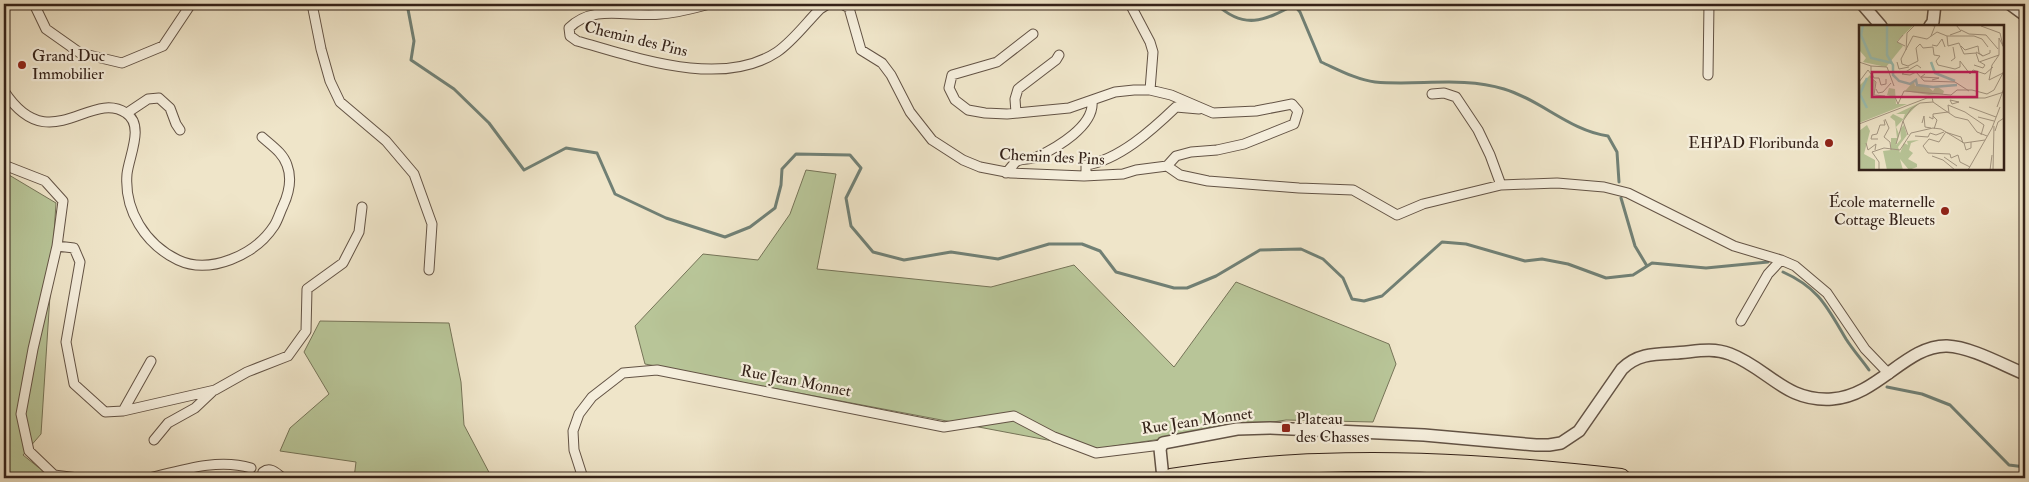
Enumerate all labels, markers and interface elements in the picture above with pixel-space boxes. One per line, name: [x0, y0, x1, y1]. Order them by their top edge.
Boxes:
street label: Chemin des Pins: [582, 17, 690, 61]
inset map: [1859, 25, 2004, 170]
place label: Grand Duc Immobilier: [32, 46, 106, 84]
marker: Grand Duc Immobilier: [16, 59, 28, 71]
place label: EHPAD Floribunda: [1688, 133, 1819, 153]
marker: EHPAD Floribunda: [1823, 137, 1835, 149]
street label: Chemin des Pins: [999, 144, 1105, 170]
place label: École maternelle Cottage Bleuets: [1829, 191, 1935, 230]
marker: École maternelle Cottage Bleuets: [1939, 205, 1951, 217]
street label: Rue Jean Monnet: [739, 361, 853, 402]
street label: Rue Jean Monnet: [1140, 403, 1254, 440]
place label: Plateau des Chasses: [1296, 409, 1369, 447]
marker: Plateau des Chasses: [1280, 422, 1292, 434]

